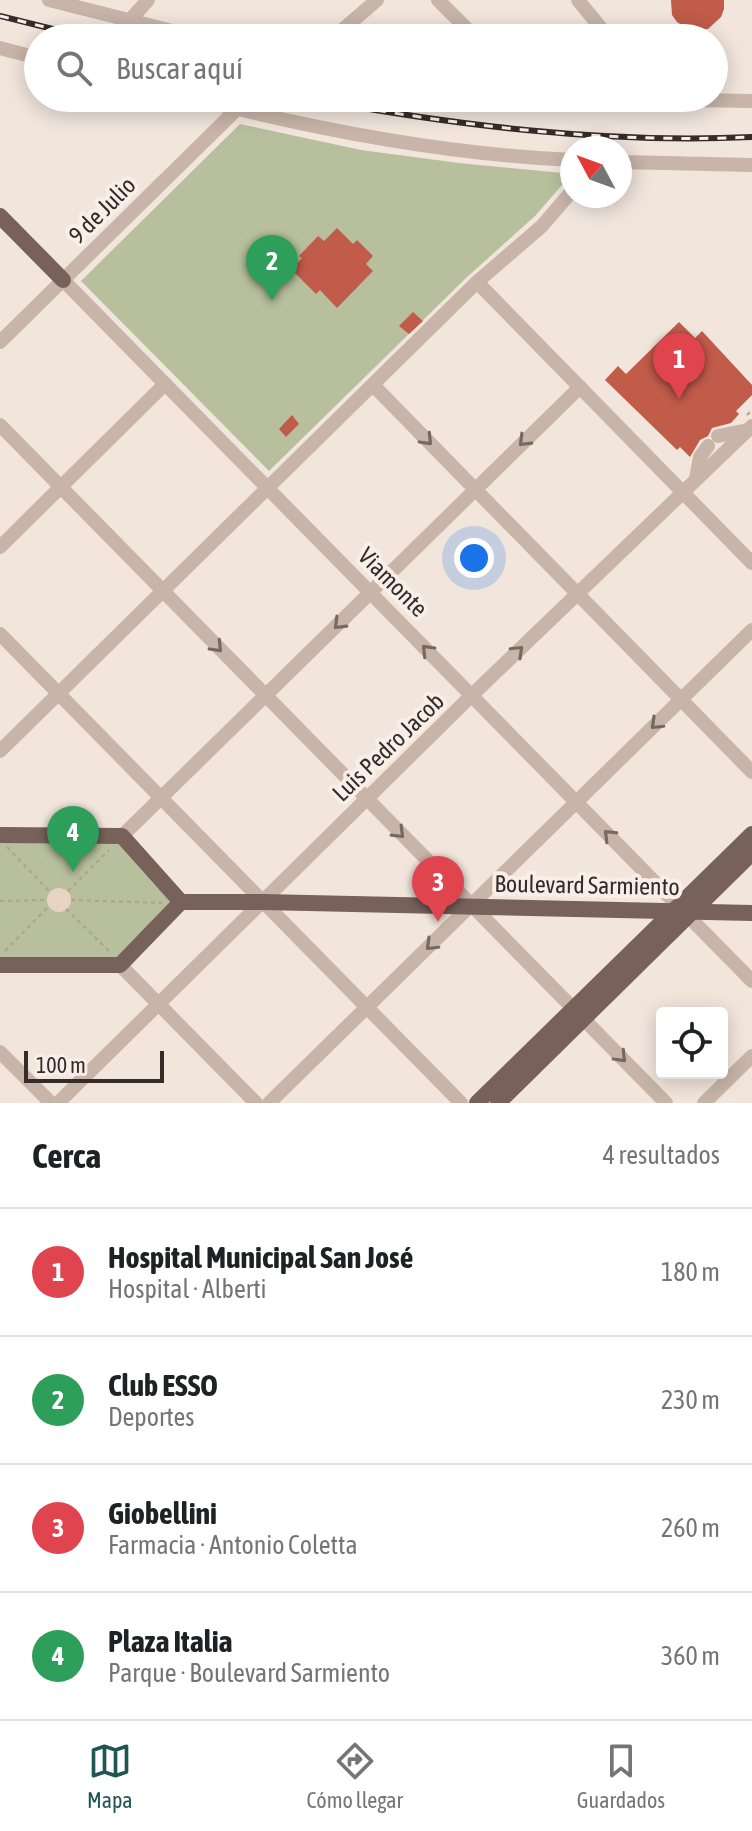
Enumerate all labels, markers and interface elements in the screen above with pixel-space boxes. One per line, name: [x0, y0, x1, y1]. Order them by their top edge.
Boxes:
search box: [24, 24, 728, 112]
icon: search: [52, 46, 96, 90]
text: Buscar aquí: [116, 51, 243, 85]
north arrow: [560, 136, 632, 208]
street label: 9 de Julio: [63, 171, 141, 249]
pin: 2: [246, 235, 298, 301]
pin: 1: [653, 333, 705, 399]
one-way arrow: [418, 431, 432, 445]
one-way arrow: [519, 432, 533, 447]
your location: [454, 538, 494, 578]
street label: Viamonte: [353, 542, 433, 622]
one-way arrow: [334, 615, 348, 629]
one-way arrow: [208, 638, 222, 652]
one-way arrow: [421, 645, 436, 659]
one-way arrow: [509, 645, 523, 660]
street label: Luis Pedro Jacob: [327, 687, 449, 807]
one-way arrow: [651, 715, 665, 729]
pin: 4: [47, 806, 99, 872]
one-way arrow: [390, 824, 404, 838]
one-way arrow: [603, 830, 618, 844]
pin: 3: [412, 856, 464, 922]
street label: Boulevard Sarmiento: [494, 870, 680, 900]
one-way arrow: [426, 936, 440, 950]
map controls: [656, 1007, 728, 1079]
button: locate: [656, 1007, 728, 1079]
scale bar: [24, 1047, 164, 1083]
one-way arrow: [612, 1048, 627, 1062]
text: 100 m: [36, 1052, 86, 1078]
text: Cerca: [32, 1136, 101, 1175]
text: 4 resultados: [603, 1140, 720, 1170]
text: Hospital Municipal San José: [108, 1240, 413, 1274]
text: 1: [52, 1257, 64, 1287]
text: 180 m: [661, 1257, 720, 1287]
text: Hospital · Alberti: [108, 1274, 267, 1304]
text: Club ESSO: [108, 1368, 218, 1402]
text: 2: [52, 1385, 64, 1415]
text: 230 m: [661, 1385, 720, 1415]
text: Deportes: [108, 1402, 195, 1432]
text: Giobellini: [108, 1496, 217, 1530]
text: 3: [52, 1513, 64, 1543]
text: 260 m: [661, 1513, 720, 1543]
text: Farmacia · Antonio Coletta: [108, 1530, 358, 1560]
text: Plaza Italia: [108, 1624, 233, 1658]
text: 4: [52, 1641, 64, 1671]
text: 360 m: [661, 1641, 720, 1671]
text: Parque · Boulevard Sarmiento: [108, 1658, 390, 1688]
tab: Mapa: [87, 1739, 133, 1813]
tab: Cómo llegar: [306, 1739, 403, 1813]
tab: Guardados: [577, 1739, 665, 1813]

